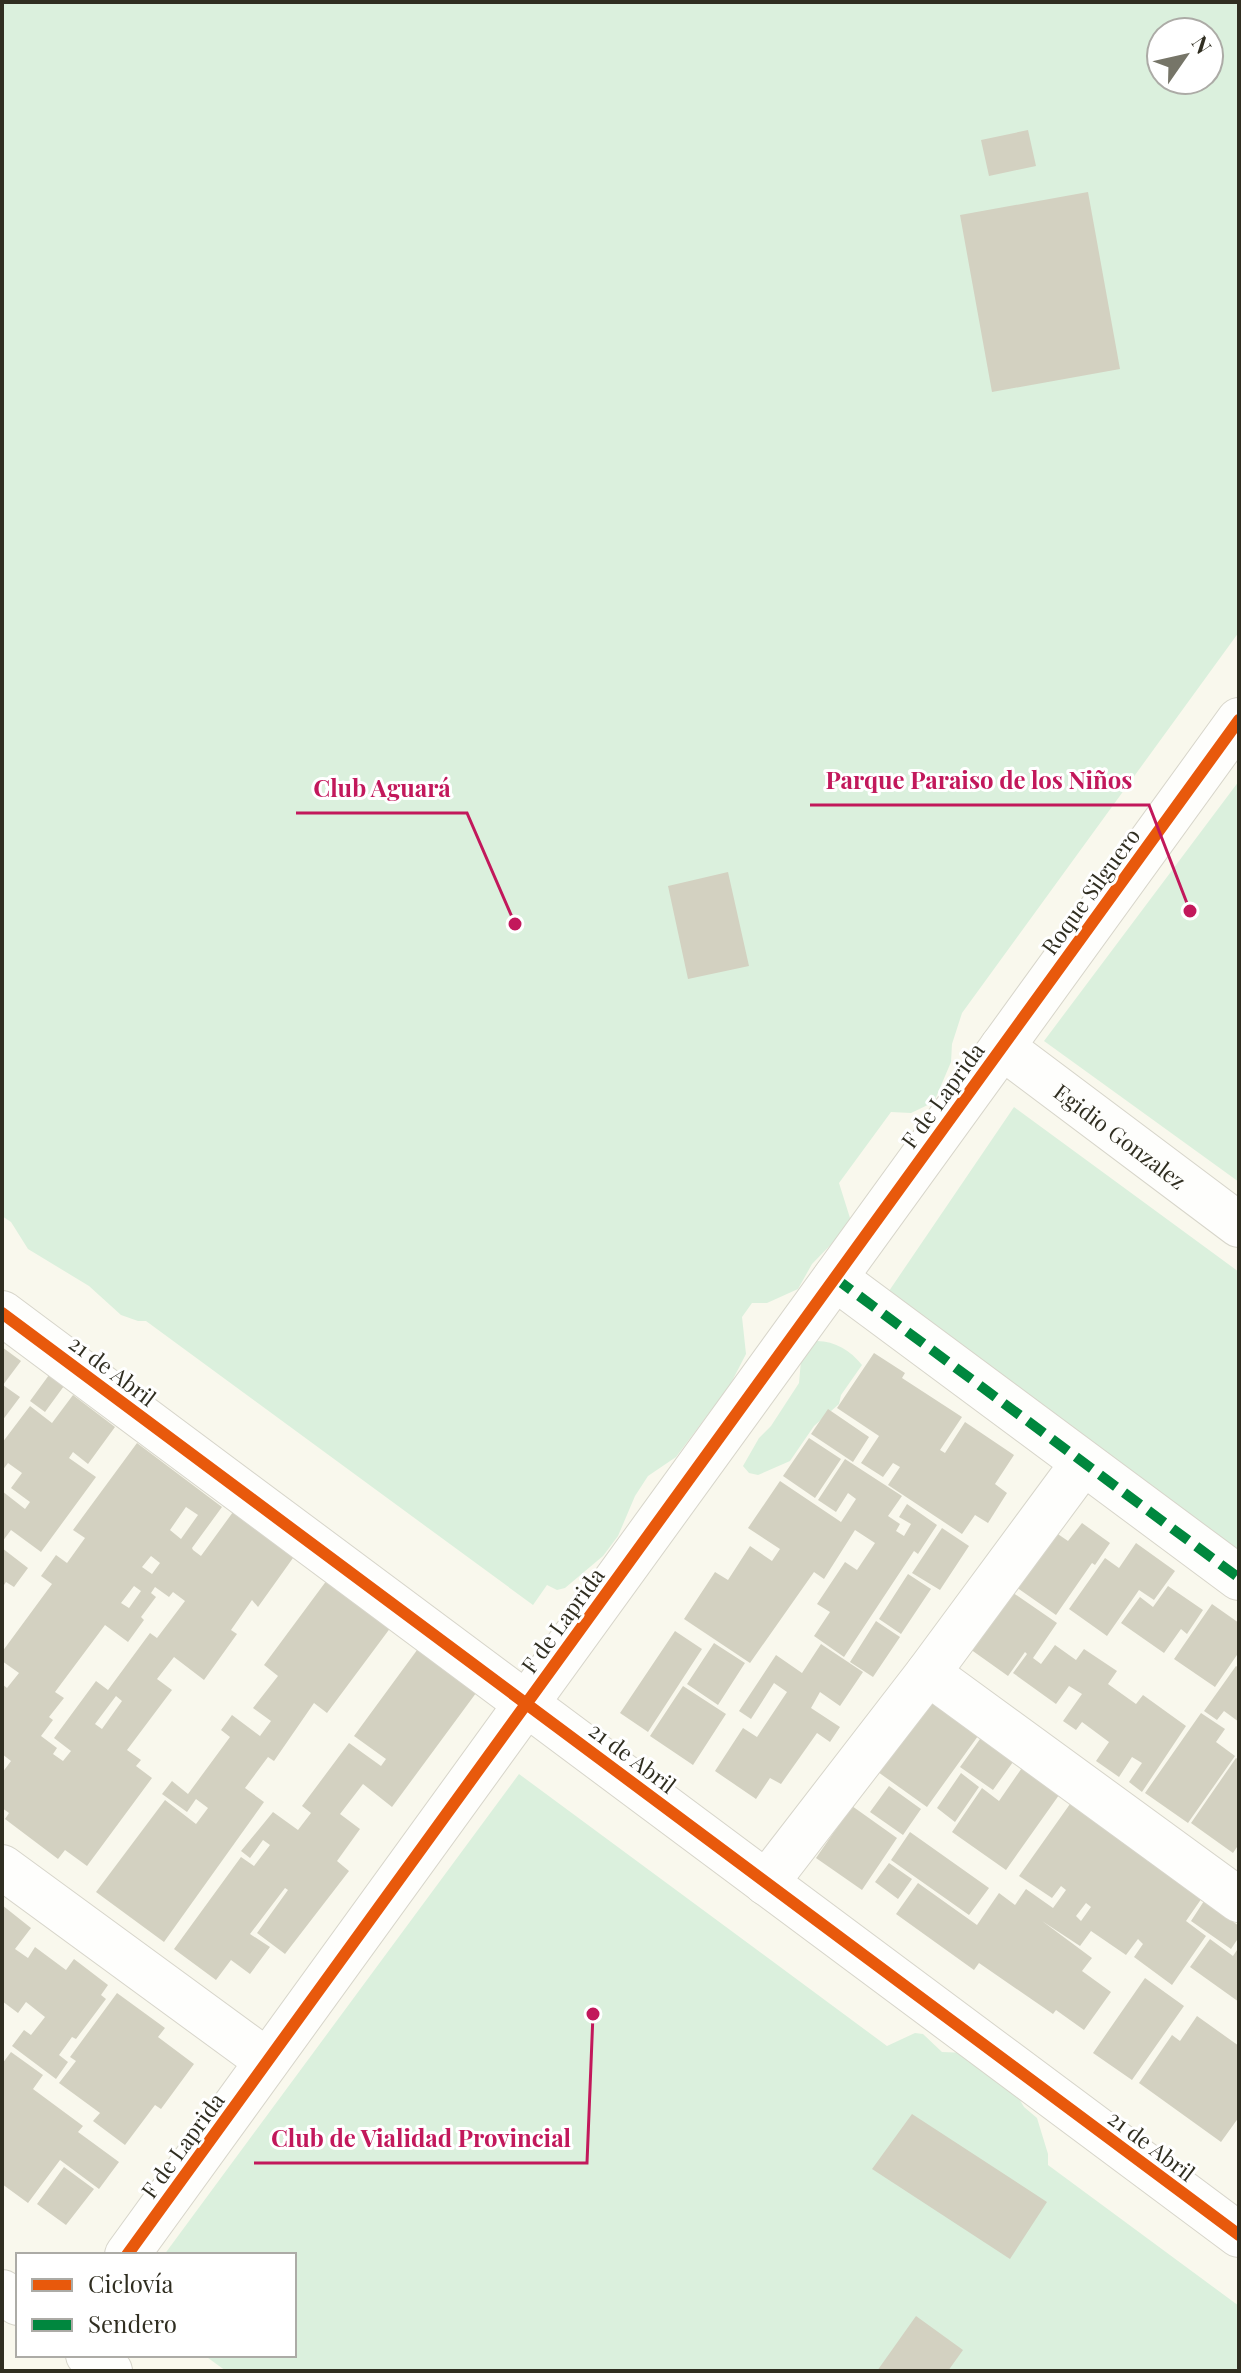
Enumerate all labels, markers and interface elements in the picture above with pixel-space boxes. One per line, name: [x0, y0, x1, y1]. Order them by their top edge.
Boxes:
north arrow: [1145, 16, 1225, 96]
text: N: [1186, 29, 1219, 59]
callout: Parque Paraiso de los Niños: [810, 757, 1149, 805]
text: Parque Paraiso de los Niños: [826, 763, 1132, 795]
callout: Club Aguará: [296, 765, 467, 813]
text: Club Aguará: [313, 771, 451, 803]
street label: Roque Silguero: [1034, 822, 1146, 960]
street label: F de Laprida: [894, 1036, 990, 1154]
street label: Egidio Gonzalez: [1048, 1076, 1193, 1195]
street label: 21 de Abril: [63, 1327, 163, 1413]
street label: F de Laprida: [514, 1561, 610, 1679]
street label: 21 de Abril: [583, 1714, 683, 1800]
street label: F de Laprida: [134, 2086, 230, 2204]
street label: 21 de Abril: [1102, 2102, 1202, 2188]
callout: Club de Vialidad Provincial: [254, 2115, 587, 2163]
text: Club de Vialidad Provincial: [271, 2121, 572, 2153]
legend: [16, 2253, 296, 2357]
text: Ciclovía: [88, 2267, 174, 2299]
text: Sendero: [88, 2307, 177, 2339]

